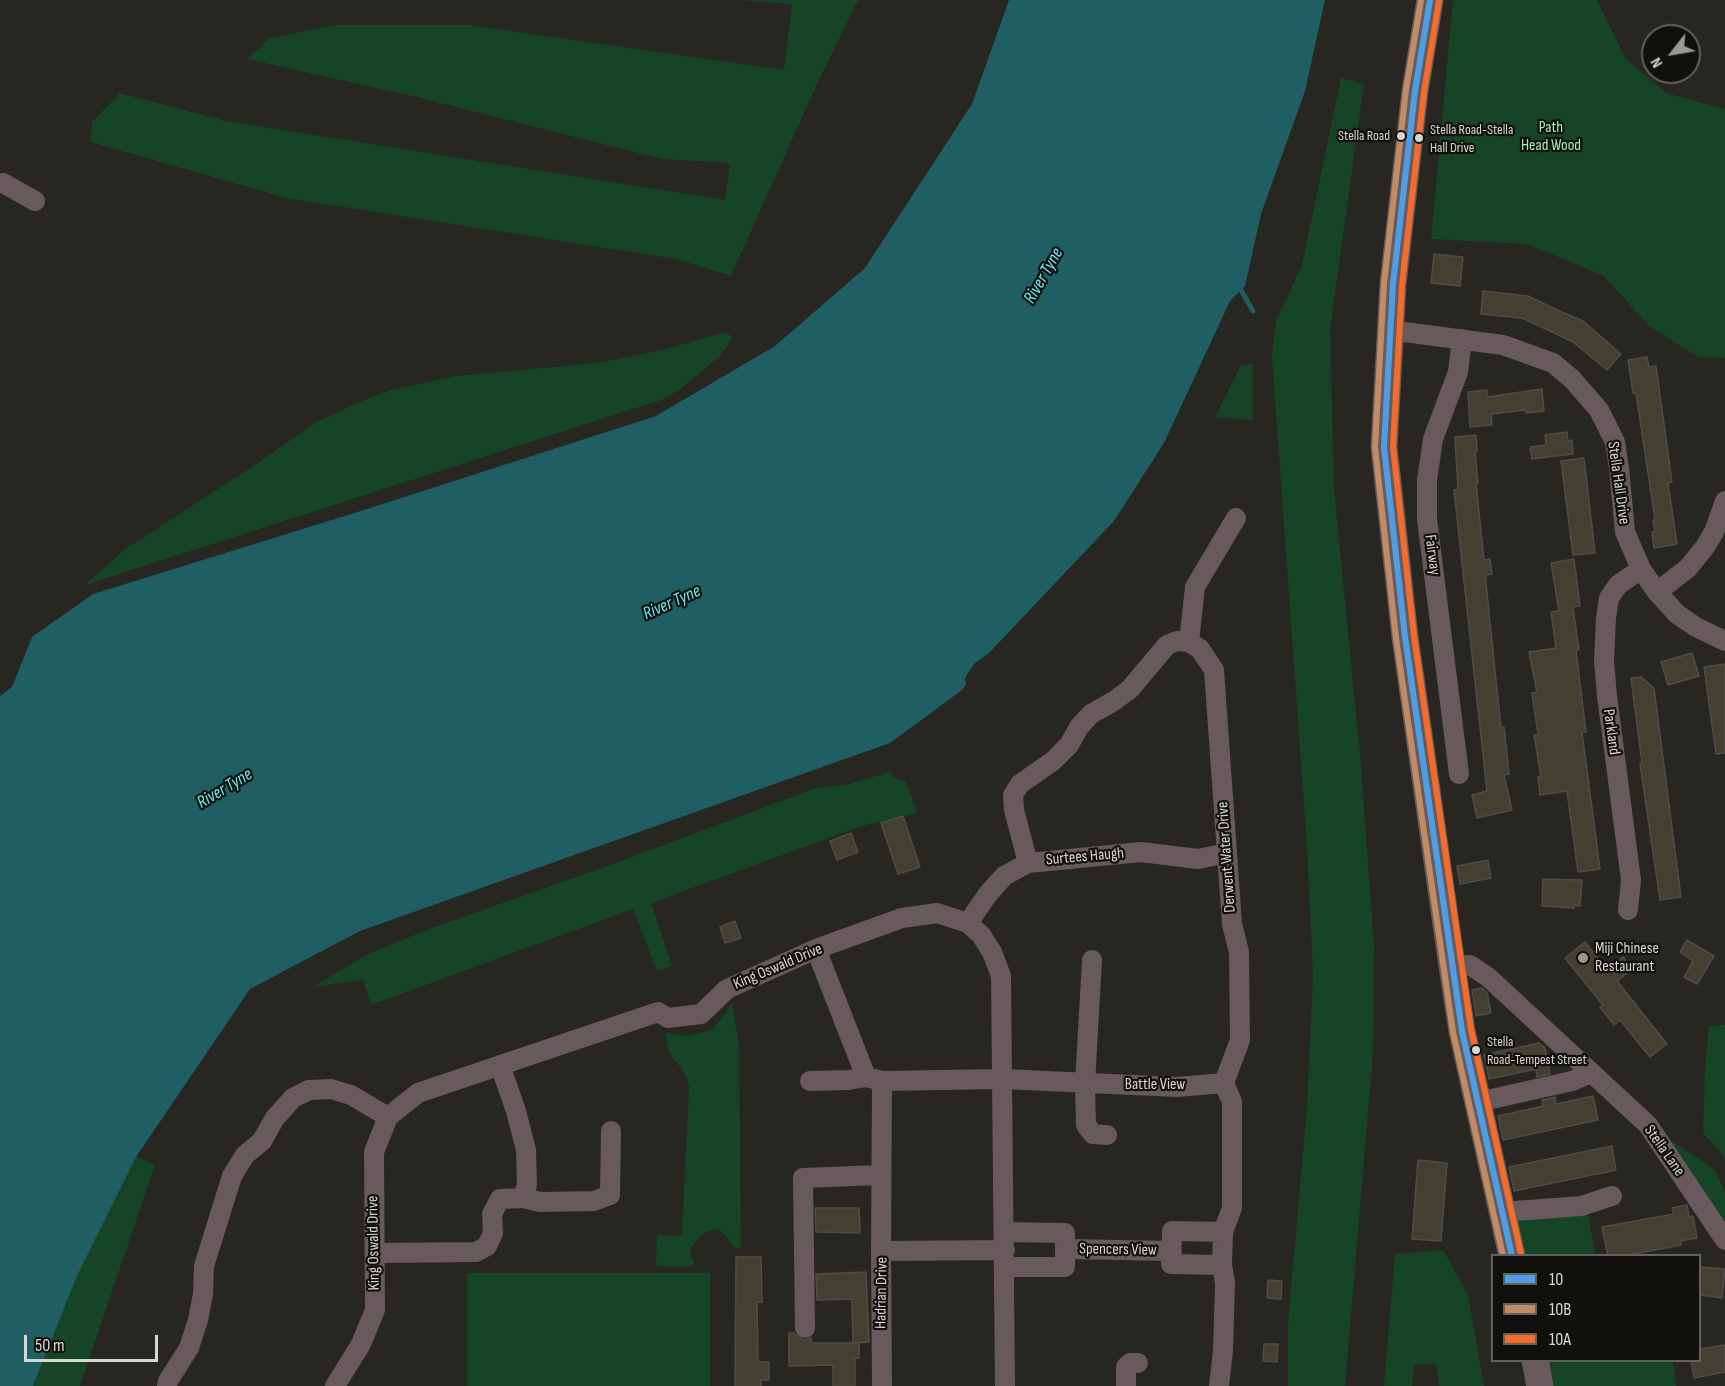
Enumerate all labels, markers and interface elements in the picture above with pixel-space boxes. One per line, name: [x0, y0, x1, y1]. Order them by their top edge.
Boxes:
north arrow: [1641, 24, 1701, 84]
text: N: [1647, 54, 1667, 71]
park label: Path Head Wood: [1521, 118, 1581, 156]
place label: Stella Road-Stella Hall Drive: [1430, 122, 1513, 154]
place label: Stella Road: [1338, 128, 1390, 144]
marker: Stella Road: [1395, 130, 1407, 142]
marker: Stella Road-Stella Hall Drive: [1413, 132, 1425, 144]
water label: River Tyne: [1019, 244, 1069, 308]
street label: Stella Hall Drive: [1603, 440, 1633, 526]
street label: Fairway: [1420, 534, 1444, 576]
water label: River Tyne: [640, 581, 704, 625]
street label: Parkland: [1598, 708, 1624, 756]
water label: River Tyne: [193, 764, 257, 814]
street label: Derwent Water Drive: [1214, 801, 1240, 913]
street label: Surtees Haugh: [1045, 844, 1125, 870]
place label: Miji Chinese Restaurant: [1595, 939, 1659, 977]
street label: King Oswald Drive: [731, 940, 825, 994]
marker: Miji Chinese Restaurant: [1576, 951, 1590, 965]
place label: Stella Road-Tempest Street: [1487, 1034, 1587, 1066]
marker: Stella Road-Tempest Street: [1470, 1044, 1482, 1056]
street label: Battle View: [1125, 1075, 1185, 1095]
street label: Stella Lane: [1639, 1122, 1689, 1180]
street label: King Oswald Drive: [364, 1195, 384, 1291]
street label: Spencers View: [1079, 1240, 1157, 1260]
legend: [1491, 1254, 1701, 1362]
street label: Hadrian Drive: [872, 1257, 892, 1329]
text: 10: [1549, 1269, 1563, 1290]
text: 10B: [1549, 1299, 1571, 1320]
scale bar: [27, 1323, 160, 1361]
text: 10A: [1549, 1329, 1571, 1350]
text: 50 m: [35, 1335, 65, 1356]

